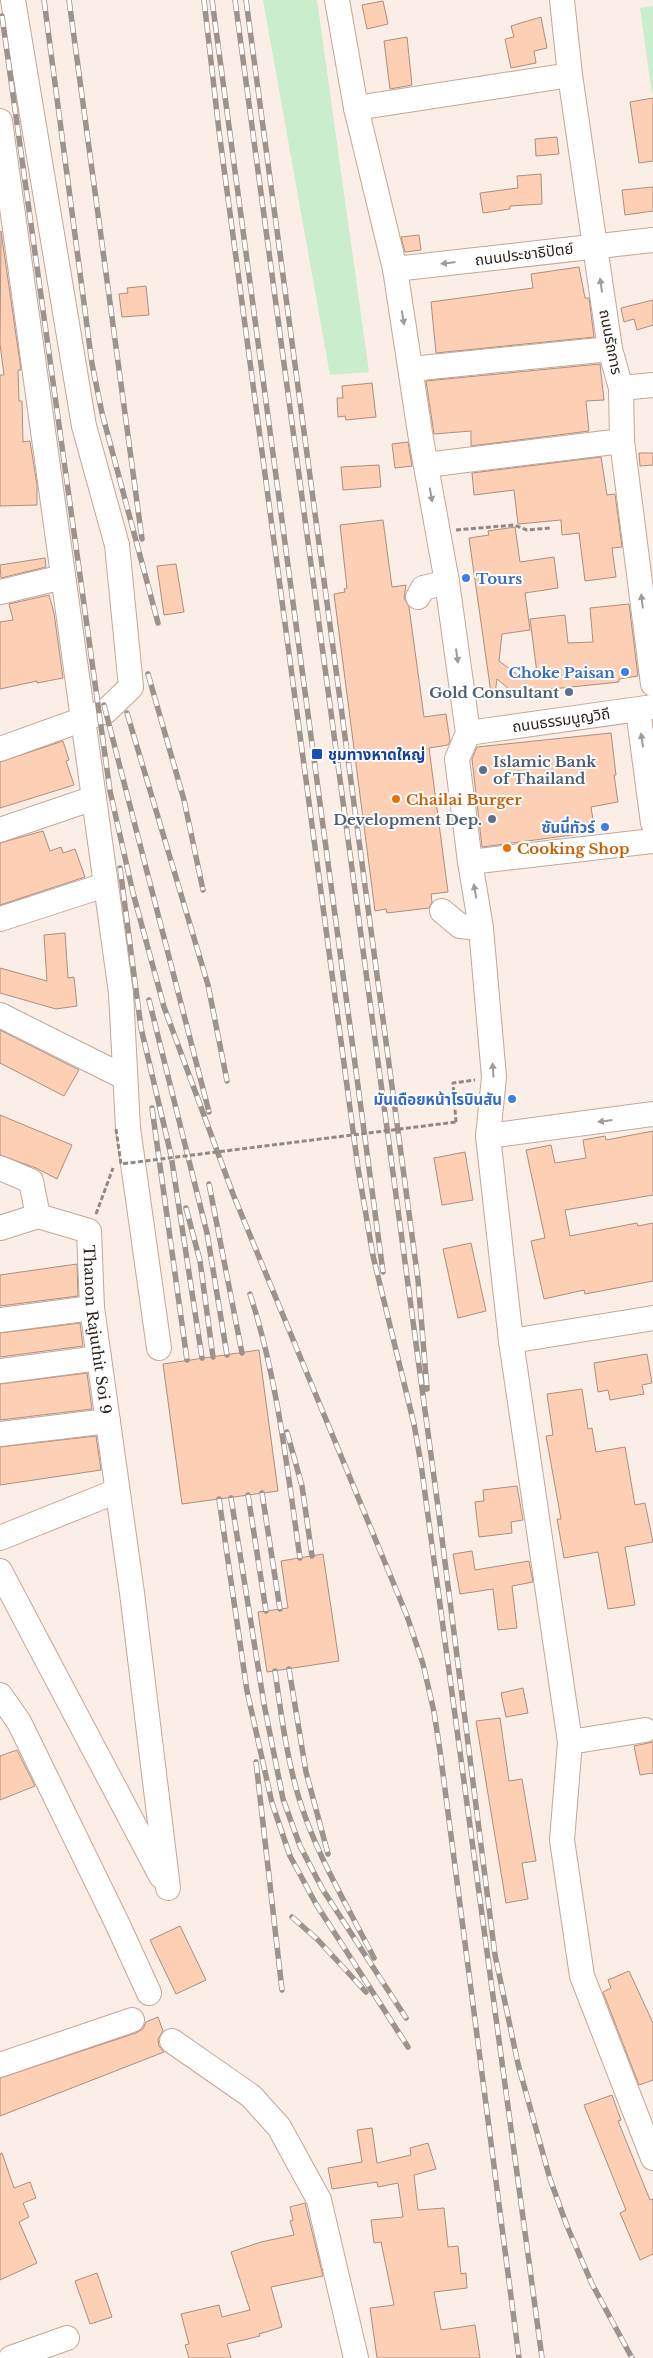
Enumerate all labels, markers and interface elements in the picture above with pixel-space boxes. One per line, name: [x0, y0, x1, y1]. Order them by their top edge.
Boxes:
street label: ถนนประชาธิปัตย์: [474, 239, 574, 269]
one-way arrow: [440, 259, 456, 267]
one-way arrow: [596, 276, 604, 292]
street label: ถนนรัถการ: [595, 308, 627, 376]
one-way arrow: [399, 310, 407, 326]
one-way arrow: [428, 488, 436, 504]
place label: Tours: [476, 569, 522, 588]
marker: Tours: [460, 572, 472, 584]
one-way arrow: [638, 593, 646, 609]
one-way arrow: [453, 648, 461, 664]
place label: Choke Paisan: [509, 663, 615, 682]
marker: Choke Paisan: [619, 666, 631, 678]
place label: Gold Consultant: [429, 683, 559, 702]
marker: Gold Consultant: [563, 686, 575, 698]
street label: ถนนธรรมนูญวิถี: [511, 704, 611, 736]
one-way arrow: [638, 732, 646, 748]
place label: ชุมทางหาดใหญ่: [328, 745, 425, 764]
marker: ชุมทางหาดใหญ่: [310, 747, 324, 761]
place label: Islamic Bank of Thailand: [493, 752, 597, 788]
marker: Islamic Bank of Thailand: [477, 764, 489, 776]
place label: Chailai Burger: [406, 790, 522, 809]
marker: Chailai Burger: [390, 793, 402, 805]
place label: Development Dep.: [333, 810, 482, 829]
marker: Development Dep.: [486, 813, 498, 825]
place label: ซันนี่ทัวร์: [541, 816, 595, 837]
marker: ซันนี่ทัวร์: [599, 821, 611, 833]
place label: Cooking Shop: [517, 839, 629, 858]
marker: Cooking Shop: [501, 842, 513, 854]
one-way arrow: [470, 883, 478, 899]
one-way arrow: [489, 1062, 497, 1078]
place label: มันเดือยหน้าโรบินสัน: [374, 1090, 502, 1109]
marker: มันเดือยหน้าโรบินสัน: [506, 1093, 518, 1105]
one-way arrow: [596, 1117, 612, 1125]
street label: Thanon Rajuthit Soi 9: [80, 1245, 116, 1415]

